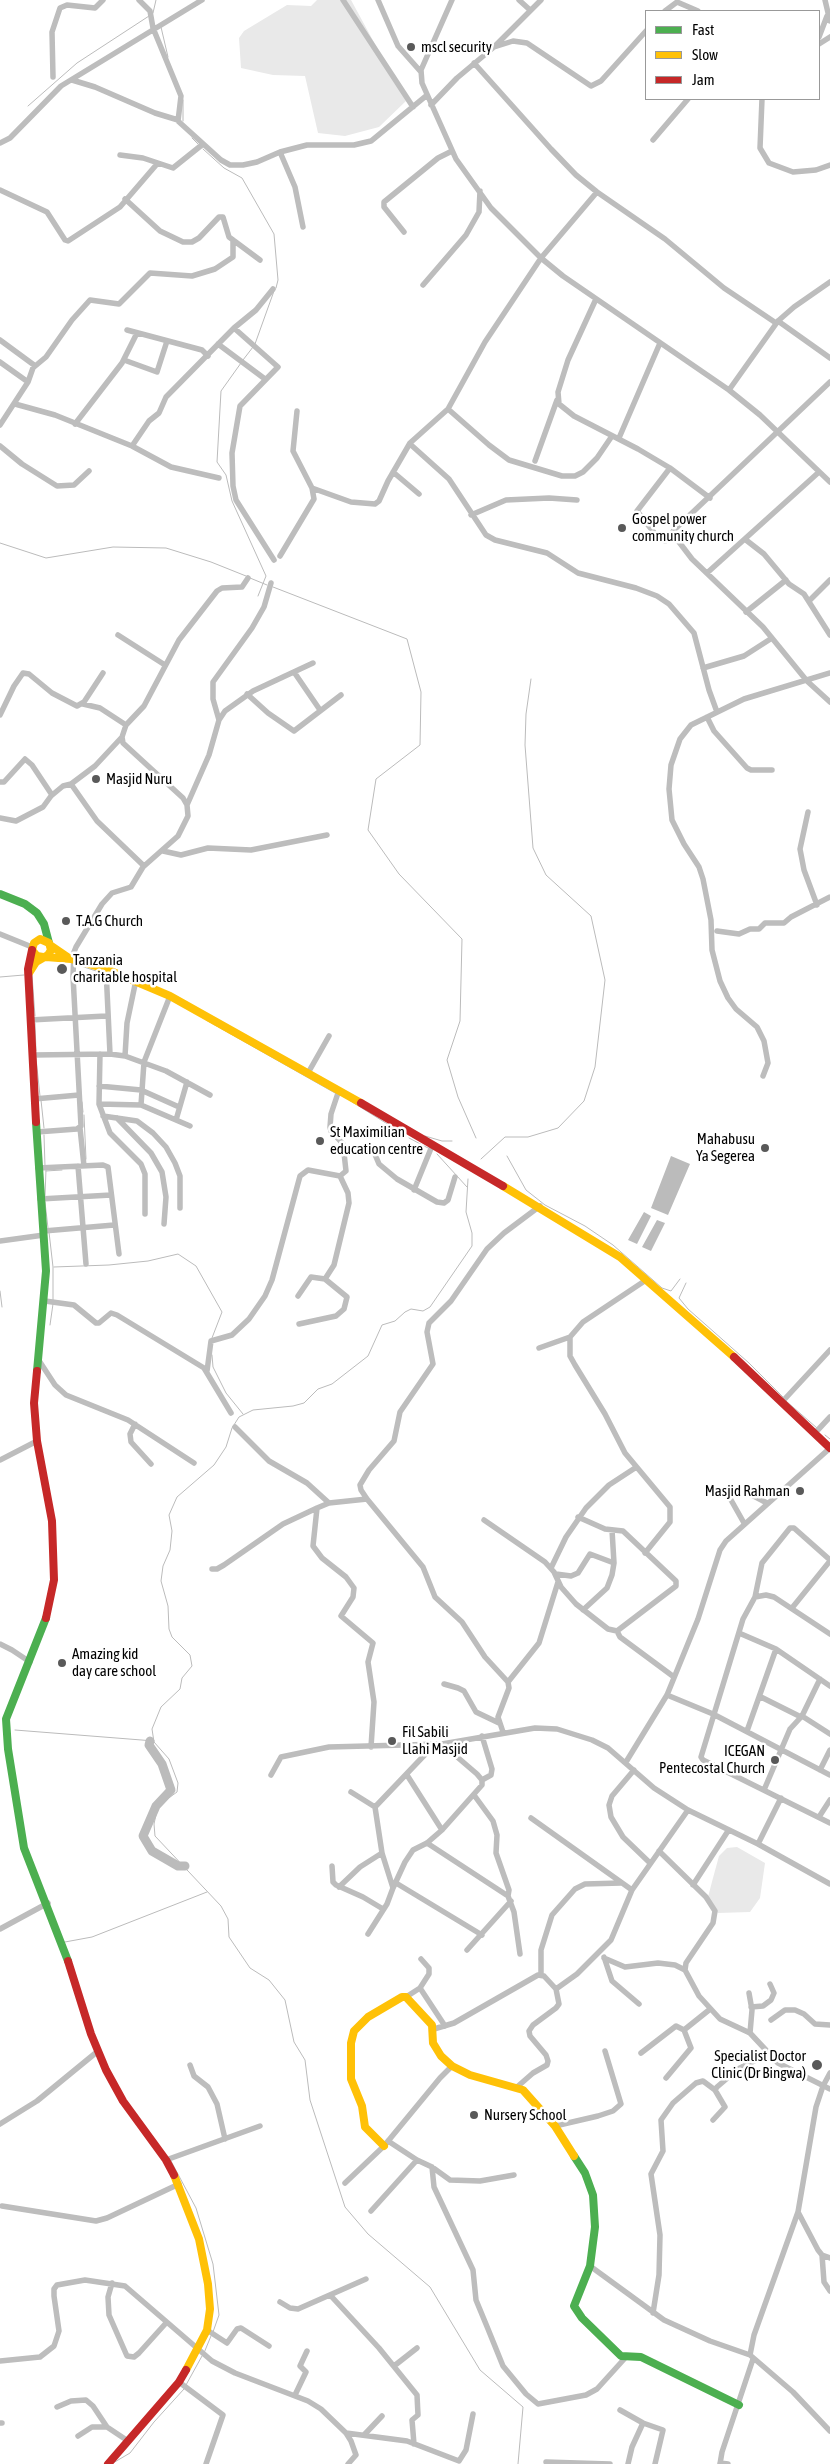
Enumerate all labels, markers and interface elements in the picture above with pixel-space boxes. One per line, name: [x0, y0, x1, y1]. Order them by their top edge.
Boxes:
legend: [645, 10, 820, 100]
text: Fast: [692, 21, 714, 38]
place label: mscl security: [421, 38, 492, 56]
marker: mscl security: [405, 41, 417, 53]
text: Slow: [692, 46, 718, 63]
text: Jam: [692, 71, 715, 88]
place label: Gospel power community church: [632, 510, 734, 545]
marker: Gospel power community church: [616, 522, 628, 534]
place label: Masjid Nuru: [106, 770, 172, 788]
marker: Masjid Nuru: [90, 773, 102, 785]
place label: T.A.G Church: [76, 912, 143, 930]
marker: T.A.G Church: [60, 915, 72, 927]
place label: Tanzania charitable hospital: [73, 951, 177, 986]
marker: Tanzania charitable hospital: [55, 962, 69, 976]
place label: St Maximilian education centre: [330, 1123, 423, 1158]
place label: Mahabusu Ya Segerea: [696, 1130, 755, 1165]
marker: St Maximilian education centre: [314, 1135, 326, 1147]
marker: Mahabusu Ya Segerea: [759, 1142, 771, 1154]
place label: Masjid Rahman: [705, 1482, 790, 1500]
marker: Masjid Rahman: [794, 1485, 806, 1497]
place label: Amazing kid day care school: [72, 1645, 156, 1680]
marker: Amazing kid day care school: [56, 1657, 68, 1669]
place label: Fil Sabili Llahi Masjid: [402, 1723, 468, 1758]
marker: Fil Sabili Llahi Masjid: [386, 1735, 398, 1747]
place label: ICEGAN Pentecostal Church: [659, 1742, 765, 1777]
marker: ICEGAN Pentecostal Church: [769, 1754, 781, 1766]
place label: Specialist Doctor Clinic (Dr Bingwa): [711, 2047, 806, 2082]
marker: Specialist Doctor Clinic (Dr Bingwa): [810, 2058, 824, 2072]
place label: Nursery School: [484, 2106, 566, 2124]
marker: Nursery School: [468, 2109, 480, 2121]

